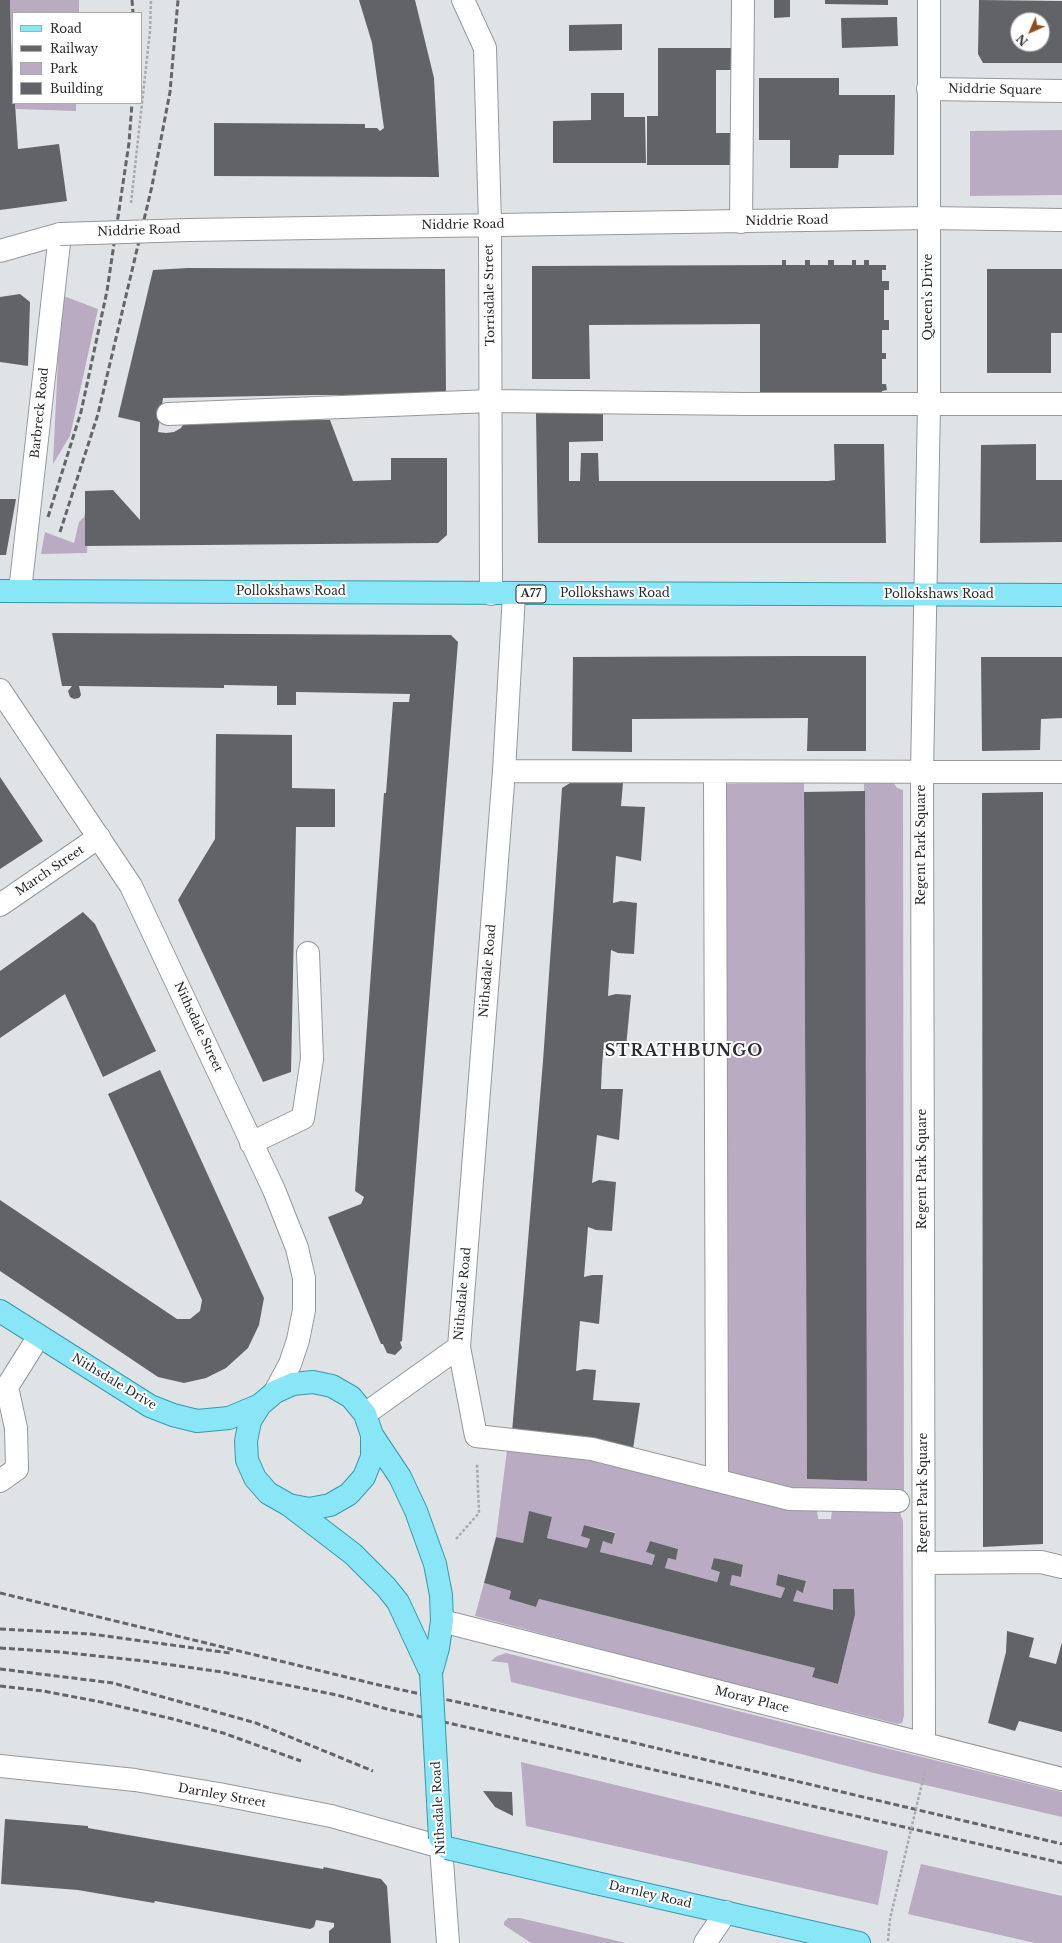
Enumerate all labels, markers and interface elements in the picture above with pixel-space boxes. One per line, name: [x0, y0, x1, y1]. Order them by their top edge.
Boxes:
legend: [12, 12, 142, 104]
north arrow: [1010, 12, 1050, 52]
text: Road: [50, 21, 82, 36]
text: N: [1014, 31, 1031, 48]
text: Railway: [50, 41, 98, 56]
text: Park: [50, 61, 78, 76]
text: Building: [50, 81, 103, 96]
street label: Niddrie Square: [948, 82, 1042, 98]
street label: Niddrie Road: [745, 213, 829, 229]
street label: Niddrie Road: [421, 217, 505, 233]
street label: Niddrie Road: [97, 222, 181, 240]
street label: Torrisdale Street: [482, 244, 498, 346]
street label: Queen's Drive: [922, 254, 936, 340]
street label: Barbreck Road: [28, 367, 52, 459]
street label: Pollokshaws Road: [236, 585, 346, 599]
road number: A77: [516, 585, 546, 603]
street label: Pollokshaws Road: [560, 587, 670, 601]
street label: Pollokshaws Road: [884, 588, 994, 602]
street label: Regent Park Square: [915, 785, 929, 905]
street label: March Street: [13, 843, 87, 899]
street label: Nithsdale Road: [477, 924, 499, 1018]
street label: Nithsdale Street: [171, 980, 225, 1074]
district label: STRATHBUNGO: [605, 1041, 763, 1061]
street label: Regent Park Square: [916, 1109, 930, 1229]
street label: Nithsdale Road: [452, 1247, 474, 1341]
street label: Nithsdale Drive: [69, 1351, 159, 1413]
street label: Regent Park Square: [917, 1433, 931, 1553]
street label: Moray Place: [713, 1684, 791, 1716]
street label: Nithsdale Road: [429, 1761, 449, 1855]
street label: Darnley Street: [177, 1781, 267, 1811]
street label: Darnley Road: [607, 1878, 693, 1912]

